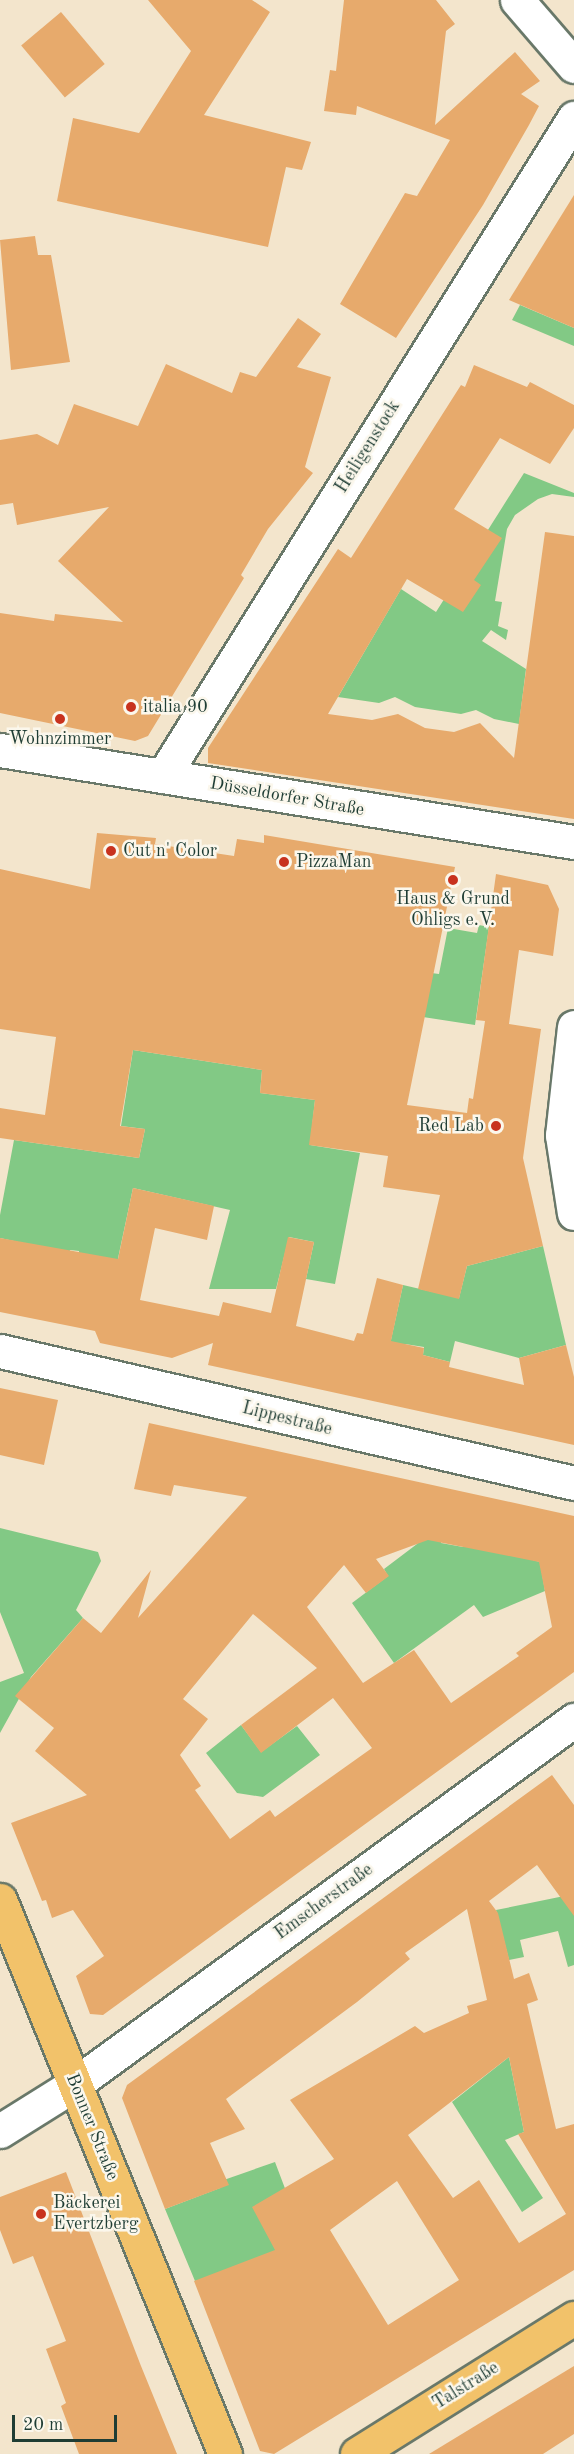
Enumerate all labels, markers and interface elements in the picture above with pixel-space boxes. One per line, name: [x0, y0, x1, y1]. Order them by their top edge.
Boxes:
street label: Heiligenstock: [331, 397, 405, 497]
place label: italia 90: [143, 696, 208, 718]
marker: italia 90: [124, 700, 138, 714]
marker: Wohnzimmer: [53, 712, 67, 726]
place label: Wohnzimmer: [9, 728, 111, 750]
street label: Düsseldorfer Straße: [208, 773, 366, 821]
place label: Cut n' Color: [123, 840, 217, 862]
marker: Cut n' Color: [104, 844, 118, 858]
place label: PizzaMan: [296, 851, 372, 873]
marker: PizzaMan: [277, 855, 291, 869]
marker: Haus & Grund Ohligs e.V.: [446, 873, 460, 887]
place label: Haus & Grund Ohligs e.V.: [396, 889, 510, 932]
place label: Red Lab: [418, 1115, 484, 1137]
marker: Red Lab: [489, 1119, 503, 1133]
street label: Lippestraße: [240, 1397, 334, 1441]
street label: Emscherstraße: [271, 1859, 377, 1945]
street label: Bonner Straße: [61, 2071, 123, 2183]
place label: Bäckerei Evertzberg: [53, 2193, 139, 2236]
marker: Bäckerei Evertzberg: [34, 2207, 48, 2221]
street label: Talstraße: [429, 2357, 503, 2415]
scale bar: [15, 2403, 120, 2441]
text: 20 m: [23, 2416, 63, 2434]

